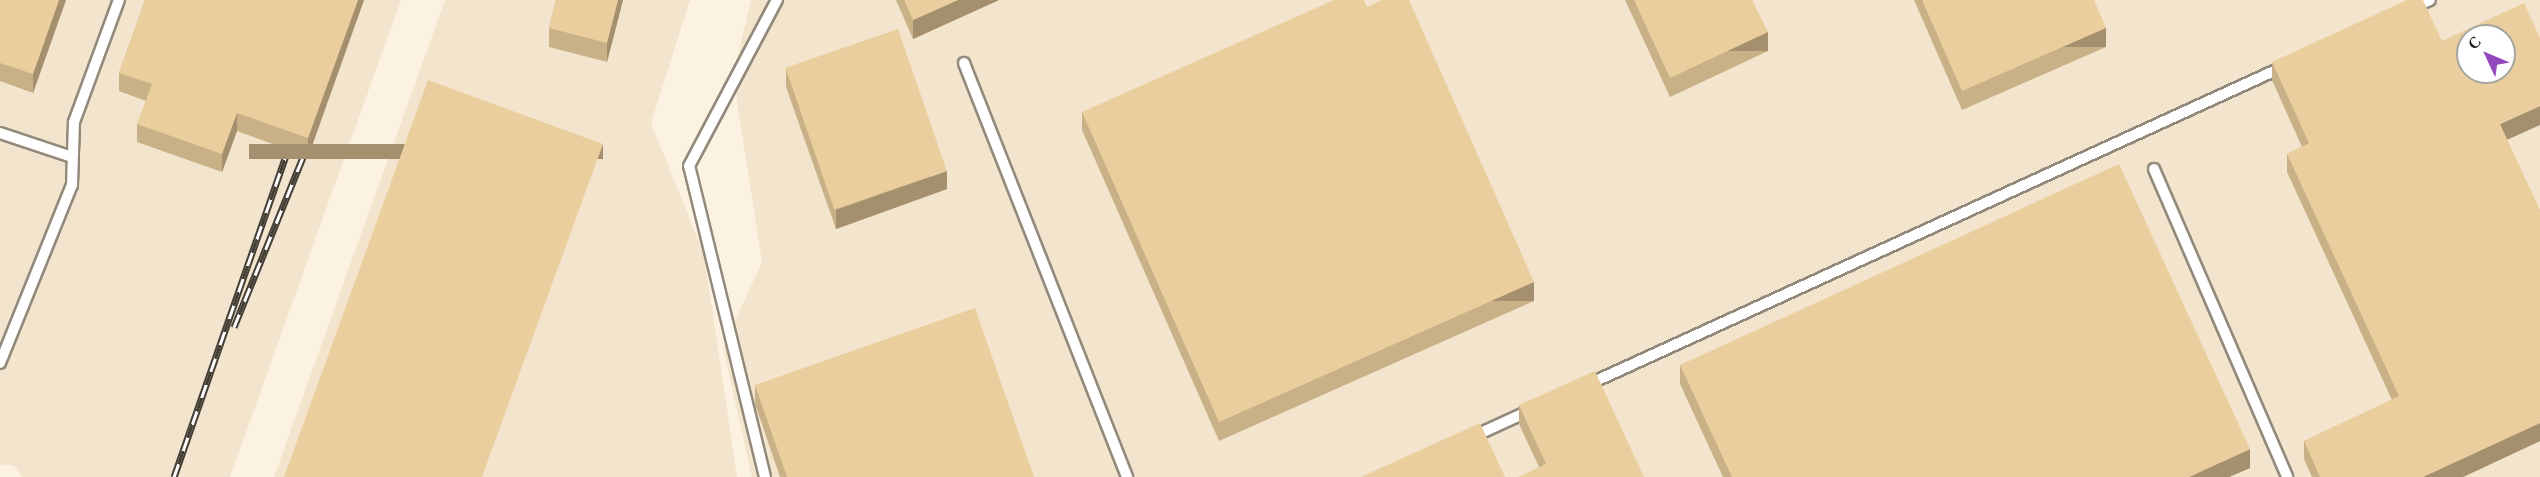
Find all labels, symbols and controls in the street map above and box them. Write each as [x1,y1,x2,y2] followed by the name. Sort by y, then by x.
[2456,24,2516,84] north arrow
[2462,30,2487,55] text: С

